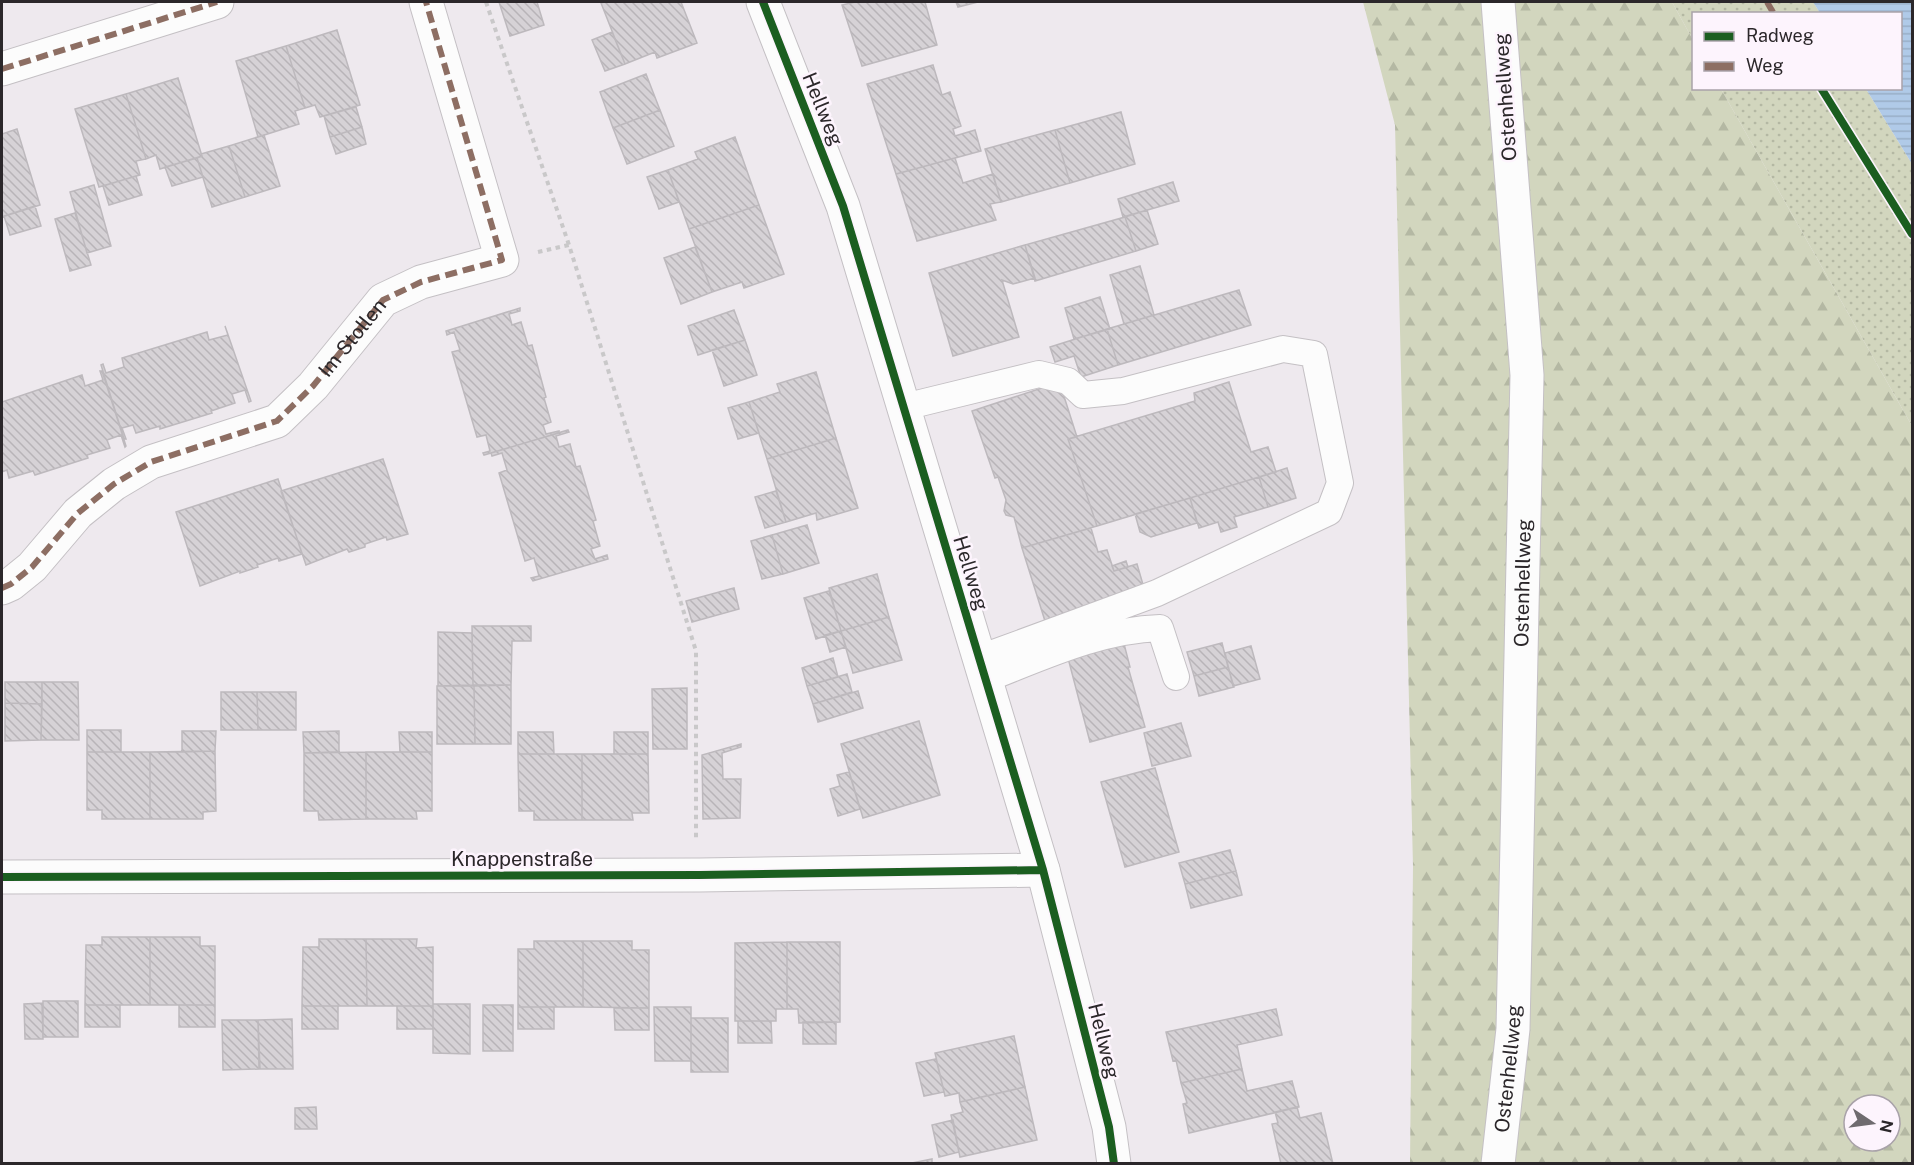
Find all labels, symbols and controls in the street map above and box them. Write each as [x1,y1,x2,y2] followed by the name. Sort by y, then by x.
[1692,12,1902,90] legend
[1746,25,1814,46] text: Radweg
[1489,32,1521,162] street label: Ostenhellweg
[1746,55,1784,76] text: Weg
[797,69,849,149] street label: Hellweg
[313,294,391,382] street label: Im Stollen
[1509,519,1536,647] street label: Ostenhellweg
[948,533,994,613] street label: Hellweg
[451,847,593,871] street label: Knappenstraße
[1083,1001,1125,1081] street label: Hellweg
[1490,1004,1526,1134] street label: Ostenhellweg
[1842,1093,1902,1153] north arrow
[1875,1118,1897,1134] text: N

